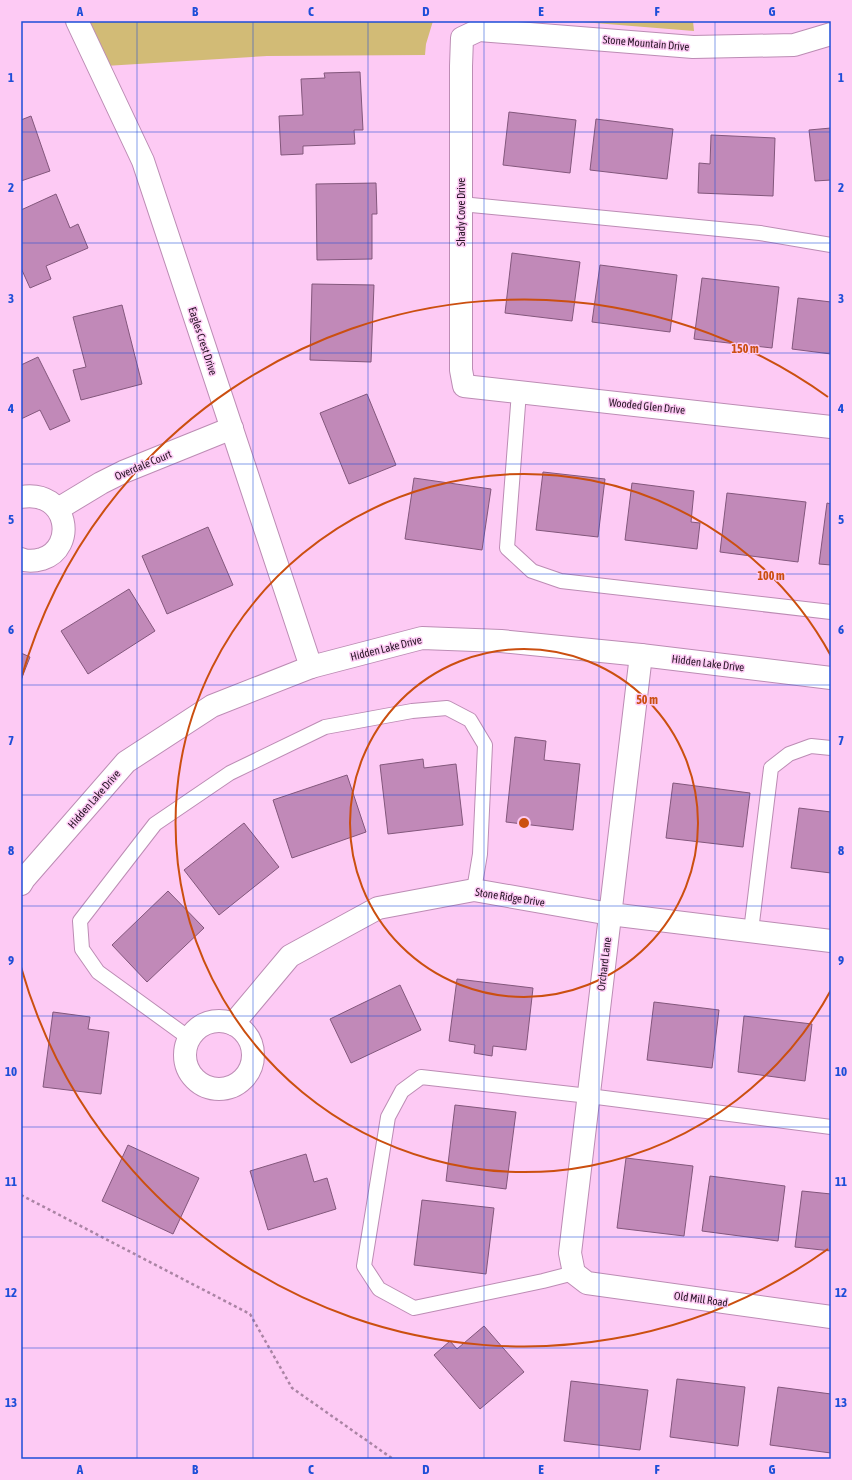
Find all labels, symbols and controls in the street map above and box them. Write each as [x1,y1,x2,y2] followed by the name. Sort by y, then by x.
[76,4,84,19] text: A
[192,4,199,19] text: B
[308,4,314,19] text: C
[422,4,430,19] text: D
[538,4,544,19] text: E
[654,4,660,19] text: F
[769,4,776,19] text: G
[602,33,690,53] street label: Stone Mountain Drive
[8,70,14,85] text: 1
[838,70,844,85] text: 1
[455,178,467,246] street label: Shady Cove Drive
[8,180,14,195] text: 2
[838,180,844,195] text: 2
[8,291,14,306] text: 3
[838,291,844,306] text: 3
[186,305,220,377] street label: Eagles Crest Drive
[731,342,759,356] text: 150 m
[608,396,686,416] street label: Wooded Glen Drive
[7,401,14,416] text: 4
[837,401,844,416] text: 4
[113,448,173,482] street label: Overdale Court
[8,512,14,527] text: 5
[838,512,844,527] text: 5
[757,569,785,583] text: 100 m
[8,622,14,637] text: 6
[838,622,844,637] text: 6
[349,633,423,663] street label: Hidden Lake Drive
[671,653,745,673] street label: Hidden Lake Drive
[636,693,658,707] text: 50 m
[8,733,14,748] text: 7
[838,733,844,748] text: 7
[66,768,122,830] street label: Hidden Lake Drive
[517,816,531,830] centre of rings
[8,843,14,858] text: 8
[838,843,844,858] text: 8
[474,886,546,908] street label: Stone Ridge Drive
[595,937,613,991] street label: Orchard Lane
[8,953,14,968] text: 9
[838,953,844,968] text: 9
[5,1064,17,1079] text: 10
[835,1064,847,1079] text: 10
[5,1174,17,1189] text: 11
[835,1174,847,1189] text: 11
[5,1285,17,1300] text: 12
[835,1285,847,1300] text: 12
[673,1289,729,1309] street label: Old Mill Road
[5,1395,17,1410] text: 13
[835,1395,847,1410] text: 13
[76,1462,84,1477] text: A
[192,1462,199,1477] text: B
[308,1462,314,1477] text: C
[422,1462,430,1477] text: D
[538,1462,544,1477] text: E
[654,1462,660,1477] text: F
[769,1462,776,1477] text: G

